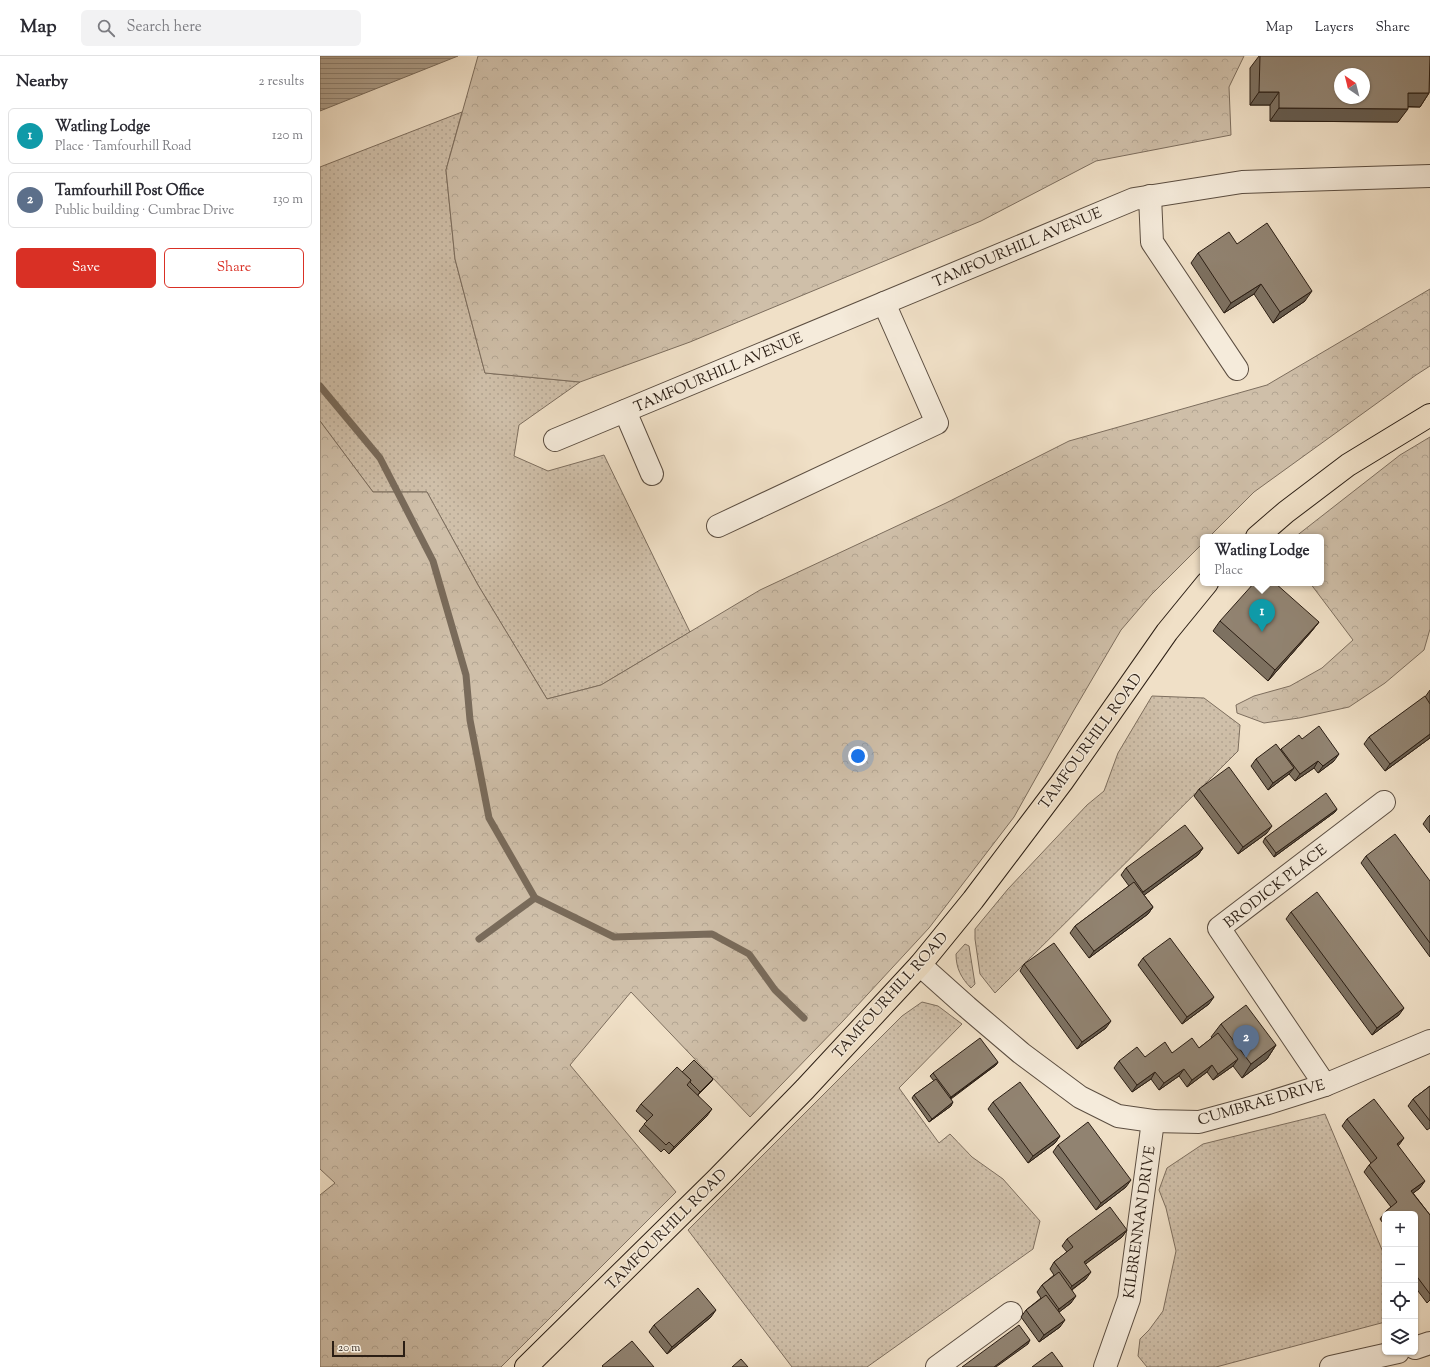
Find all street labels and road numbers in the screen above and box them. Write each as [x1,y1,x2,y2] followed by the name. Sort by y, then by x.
[930,203,1105,294] street label: TAMFOURHILL AVENUE
[631,328,806,419] street label: TAMFOURHILL AVENUE
[1035,669,1148,814] street label: TAMFOURHILL ROAD
[1220,840,1332,934] street label: BRODICK PLACE
[829,928,954,1064] street label: TAMFOURHILL ROAD
[1195,1075,1328,1132] street label: CUMBRAE DRIVE
[1119,1145,1162,1300] street label: KILBRENNAN DRIVE
[602,1165,732,1295] street label: TAMFOURHILL ROAD

